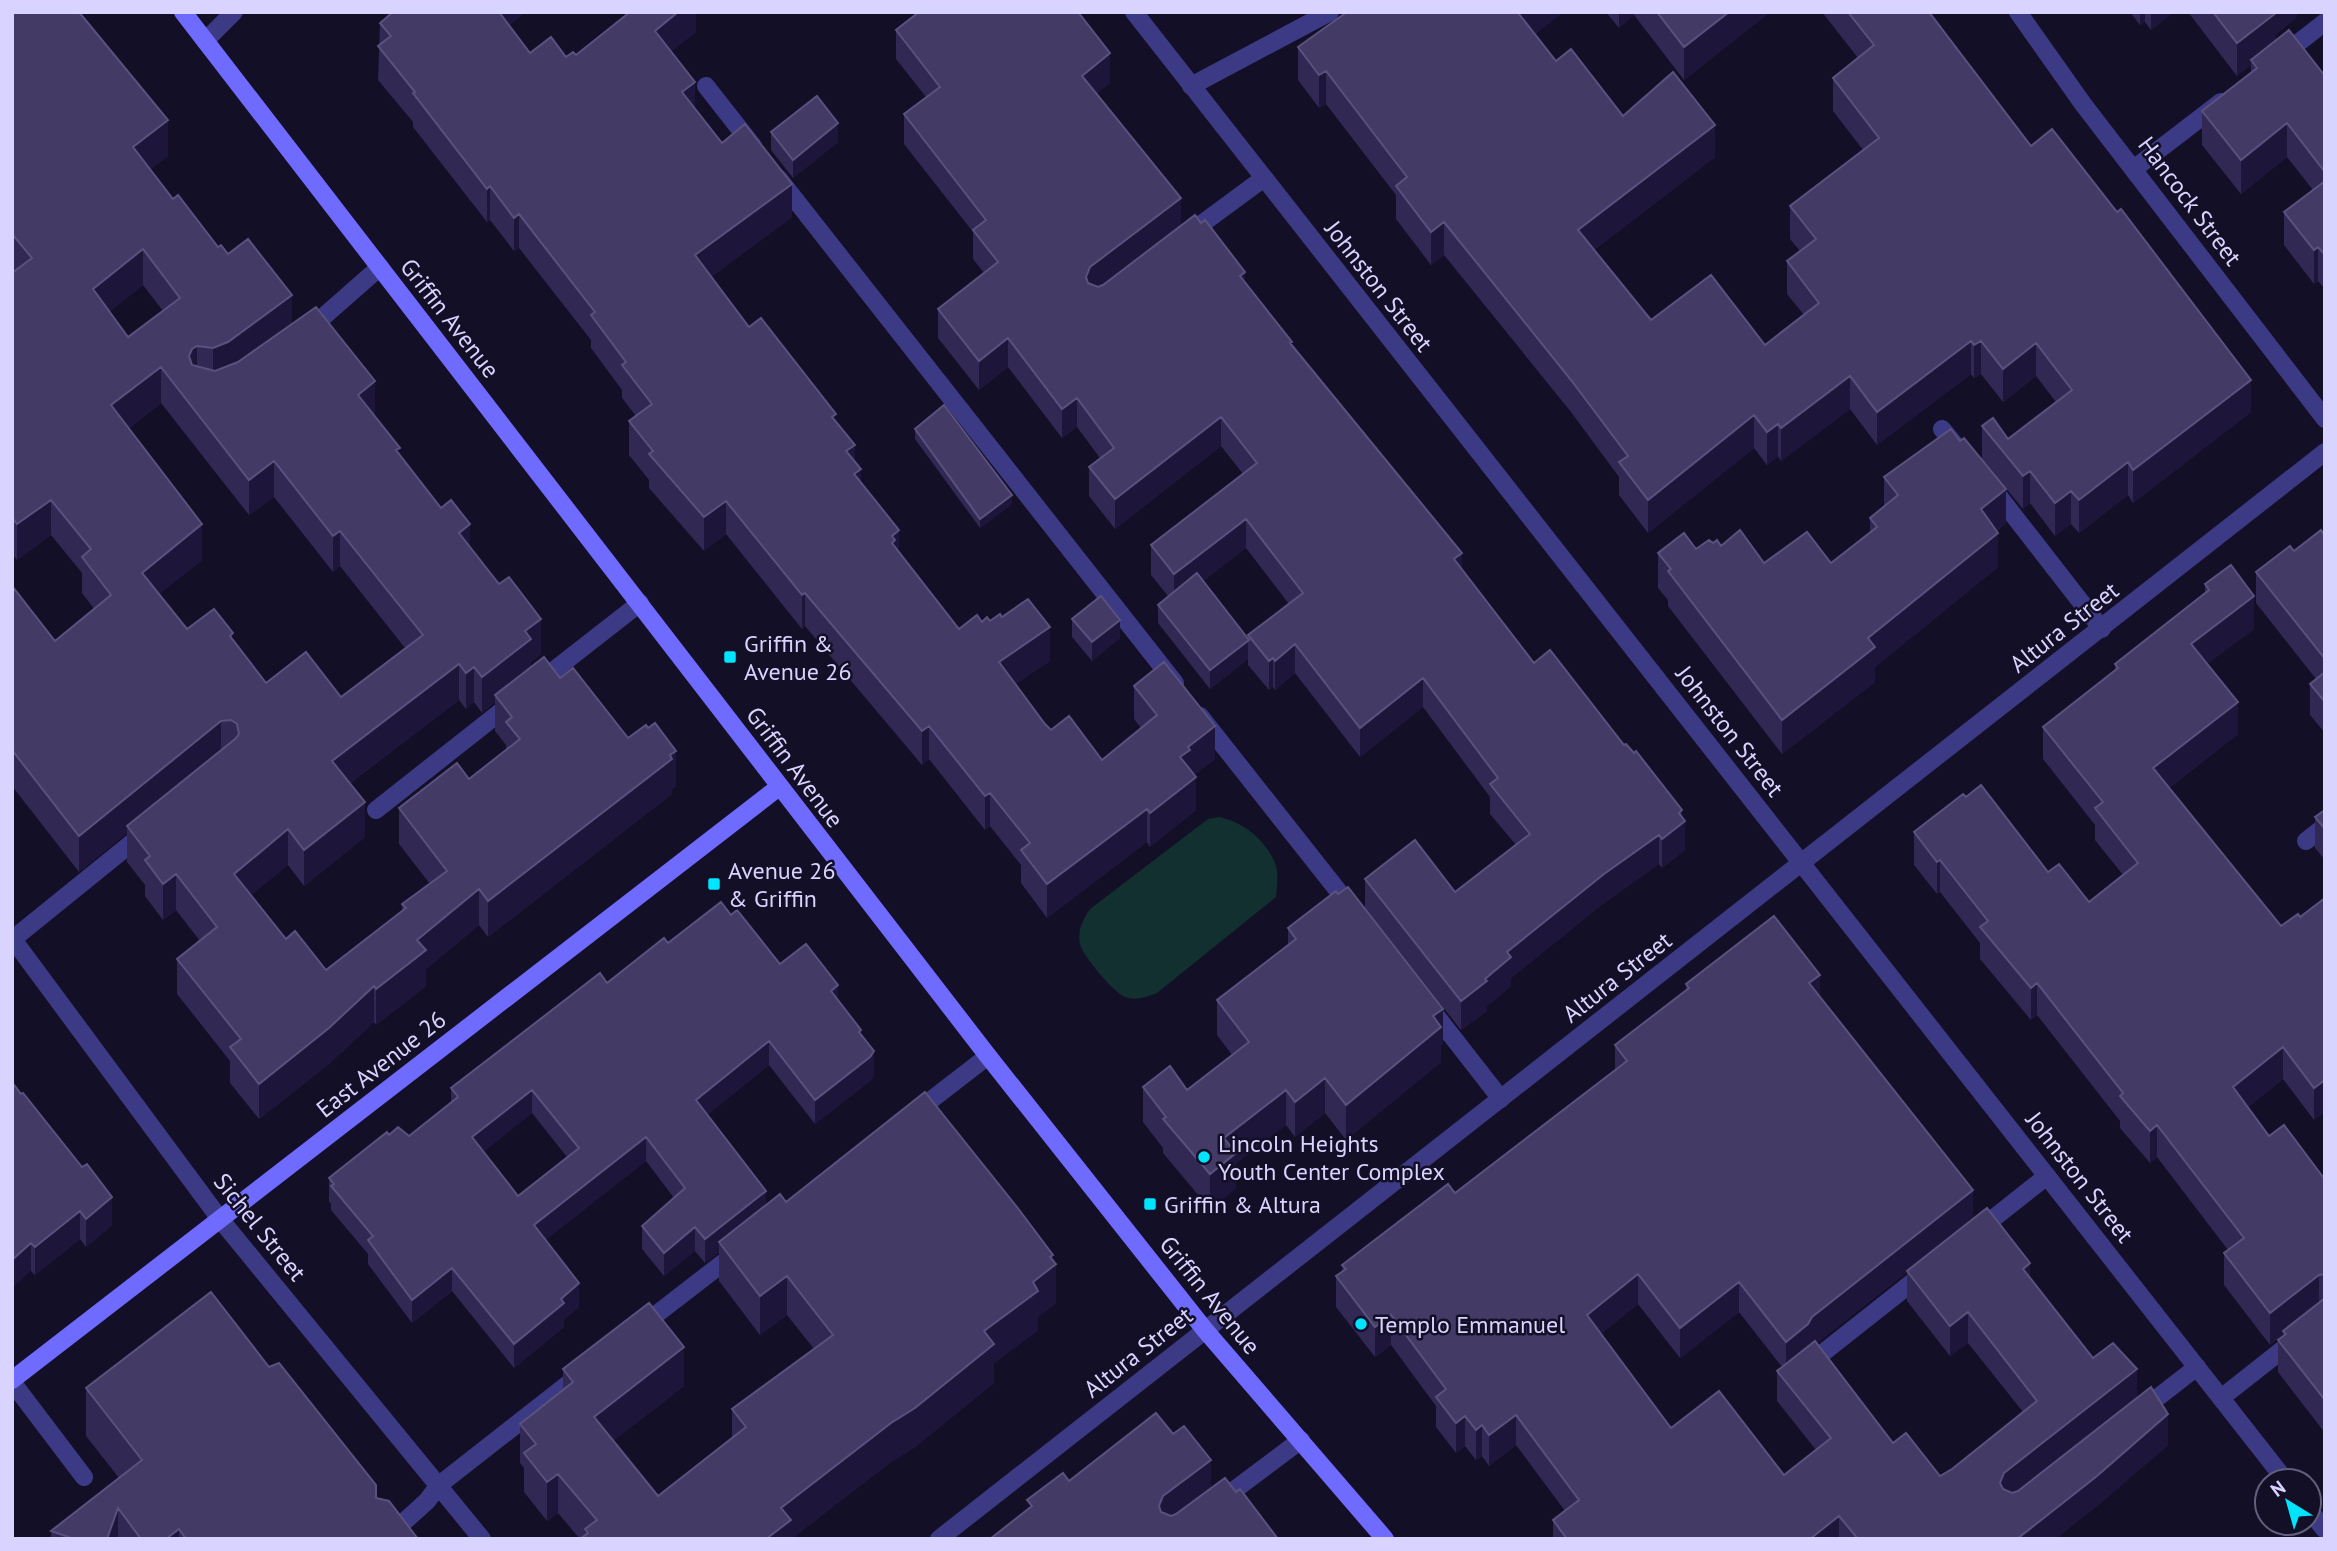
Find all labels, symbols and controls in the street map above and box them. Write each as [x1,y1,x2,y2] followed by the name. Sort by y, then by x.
[2131,130,2249,272] street label: Hancock Street
[1318,214,1440,358] street label: Johnston Street
[394,252,506,384] street label: Griffin Avenue
[2003,575,2125,679] street label: Altura Street
[744,628,852,687] place label: Griffin & Avenue 26
[722,649,738,665] marker: Griffin & Avenue 26
[1669,659,1791,803] street label: Johnston Street
[739,700,851,834] street label: Griffin Avenue
[728,855,836,914] place label: Avenue 26 & Griffin
[706,876,722,892] marker: Avenue 26 & Griffin
[1556,925,1678,1029] street label: Altura Street
[310,1004,452,1124] street label: East Avenue 26
[2019,1105,2141,1249] street label: Johnston Street
[1218,1128,1445,1187] place label: Lincoln Heights Youth Center Complex
[1196,1149,1212,1165] marker: Lincoln Heights Youth Center Complex
[207,1167,313,1287] street label: Sichel Street
[1164,1189,1321,1220] place label: Griffin & Altura
[1142,1196,1158,1212] marker: Griffin & Altura
[1153,1229,1267,1361] street label: Griffin Avenue
[1077,1300,1199,1404] street label: Altura Street
[1375,1309,1565,1340] place label: Templo Emmanuel
[1353,1316,1369,1332] marker: Templo Emmanuel
[2253,1467,2323,1537] north arrow
[2266,1475,2290,1502] text: N

